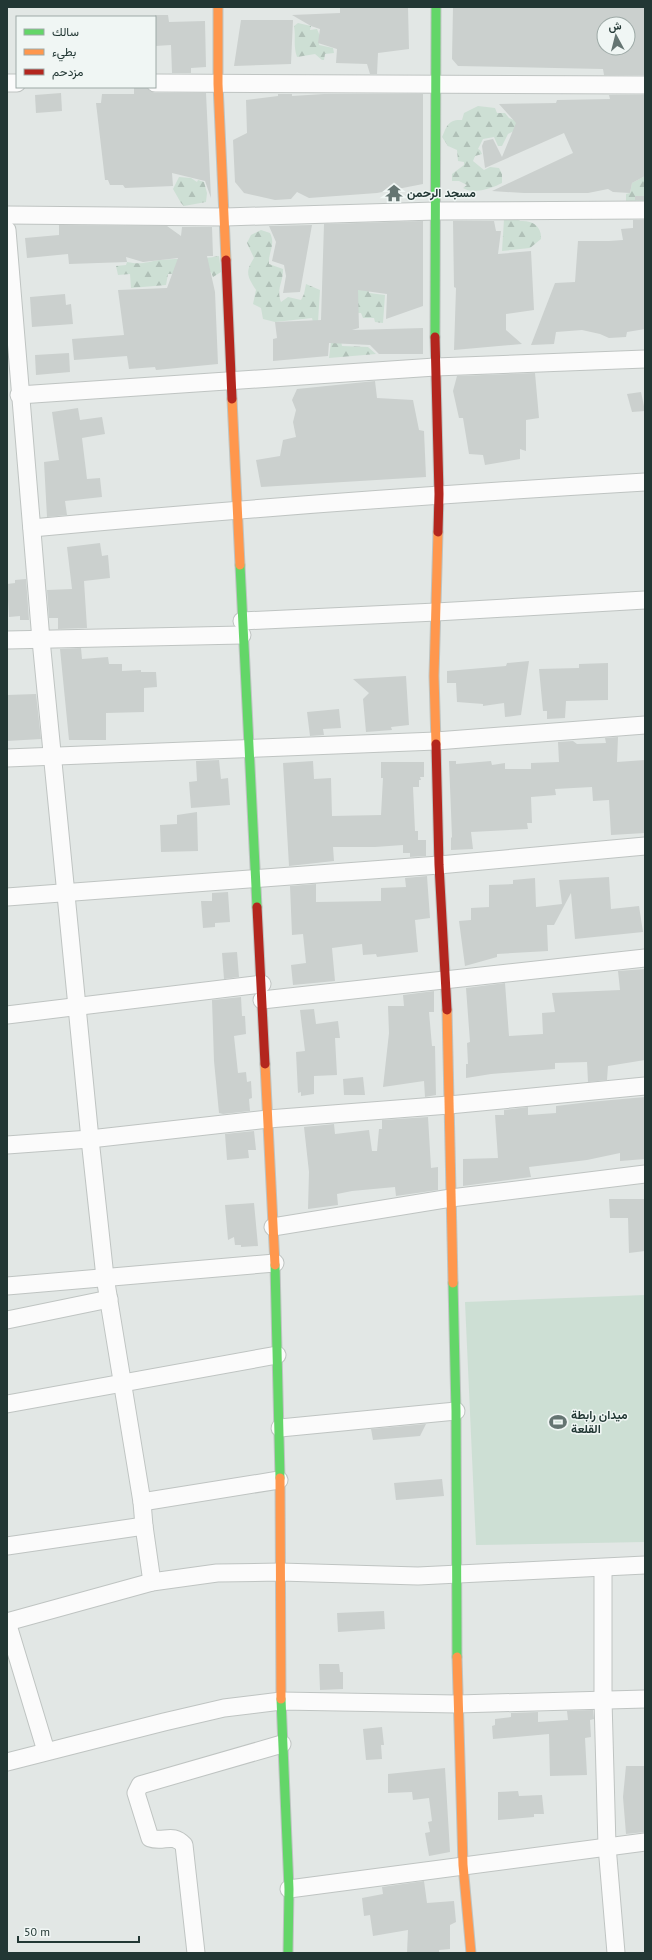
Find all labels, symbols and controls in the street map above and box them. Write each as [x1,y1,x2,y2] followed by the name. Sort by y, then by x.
[16,16,156,88] legend
[596,16,636,56] north arrow
[607,18,622,34] text: ش
[52,24,79,39] text: سالك
[52,44,76,62] text: بطيء
[52,64,83,80] text: مزدحم
[384,183,404,203] temple icon: مسجد الرحمن
[407,185,476,201] place label: مسجد الرحمن
[571,1407,628,1436] place label: ميدان رابطة القلعة
[548,1412,568,1432] sports icon: ميدان رابطة القلعة
[18,1918,139,1944] scale bar
[24,1924,50,1939] text: 50 m

